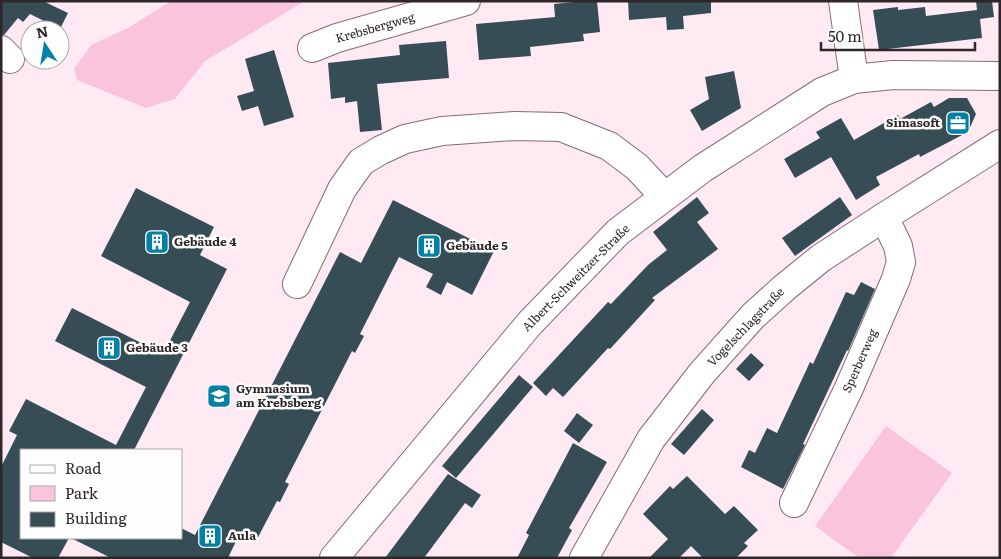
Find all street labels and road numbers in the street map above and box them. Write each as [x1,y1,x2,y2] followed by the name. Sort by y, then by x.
[333,7,417,47] street label: Krebsbergweg
[517,219,633,335] street label: Albert-Schweitzer-Straße
[703,283,788,370] street label: Vogelschlagstraße
[837,325,881,395] street label: Sperberweg

